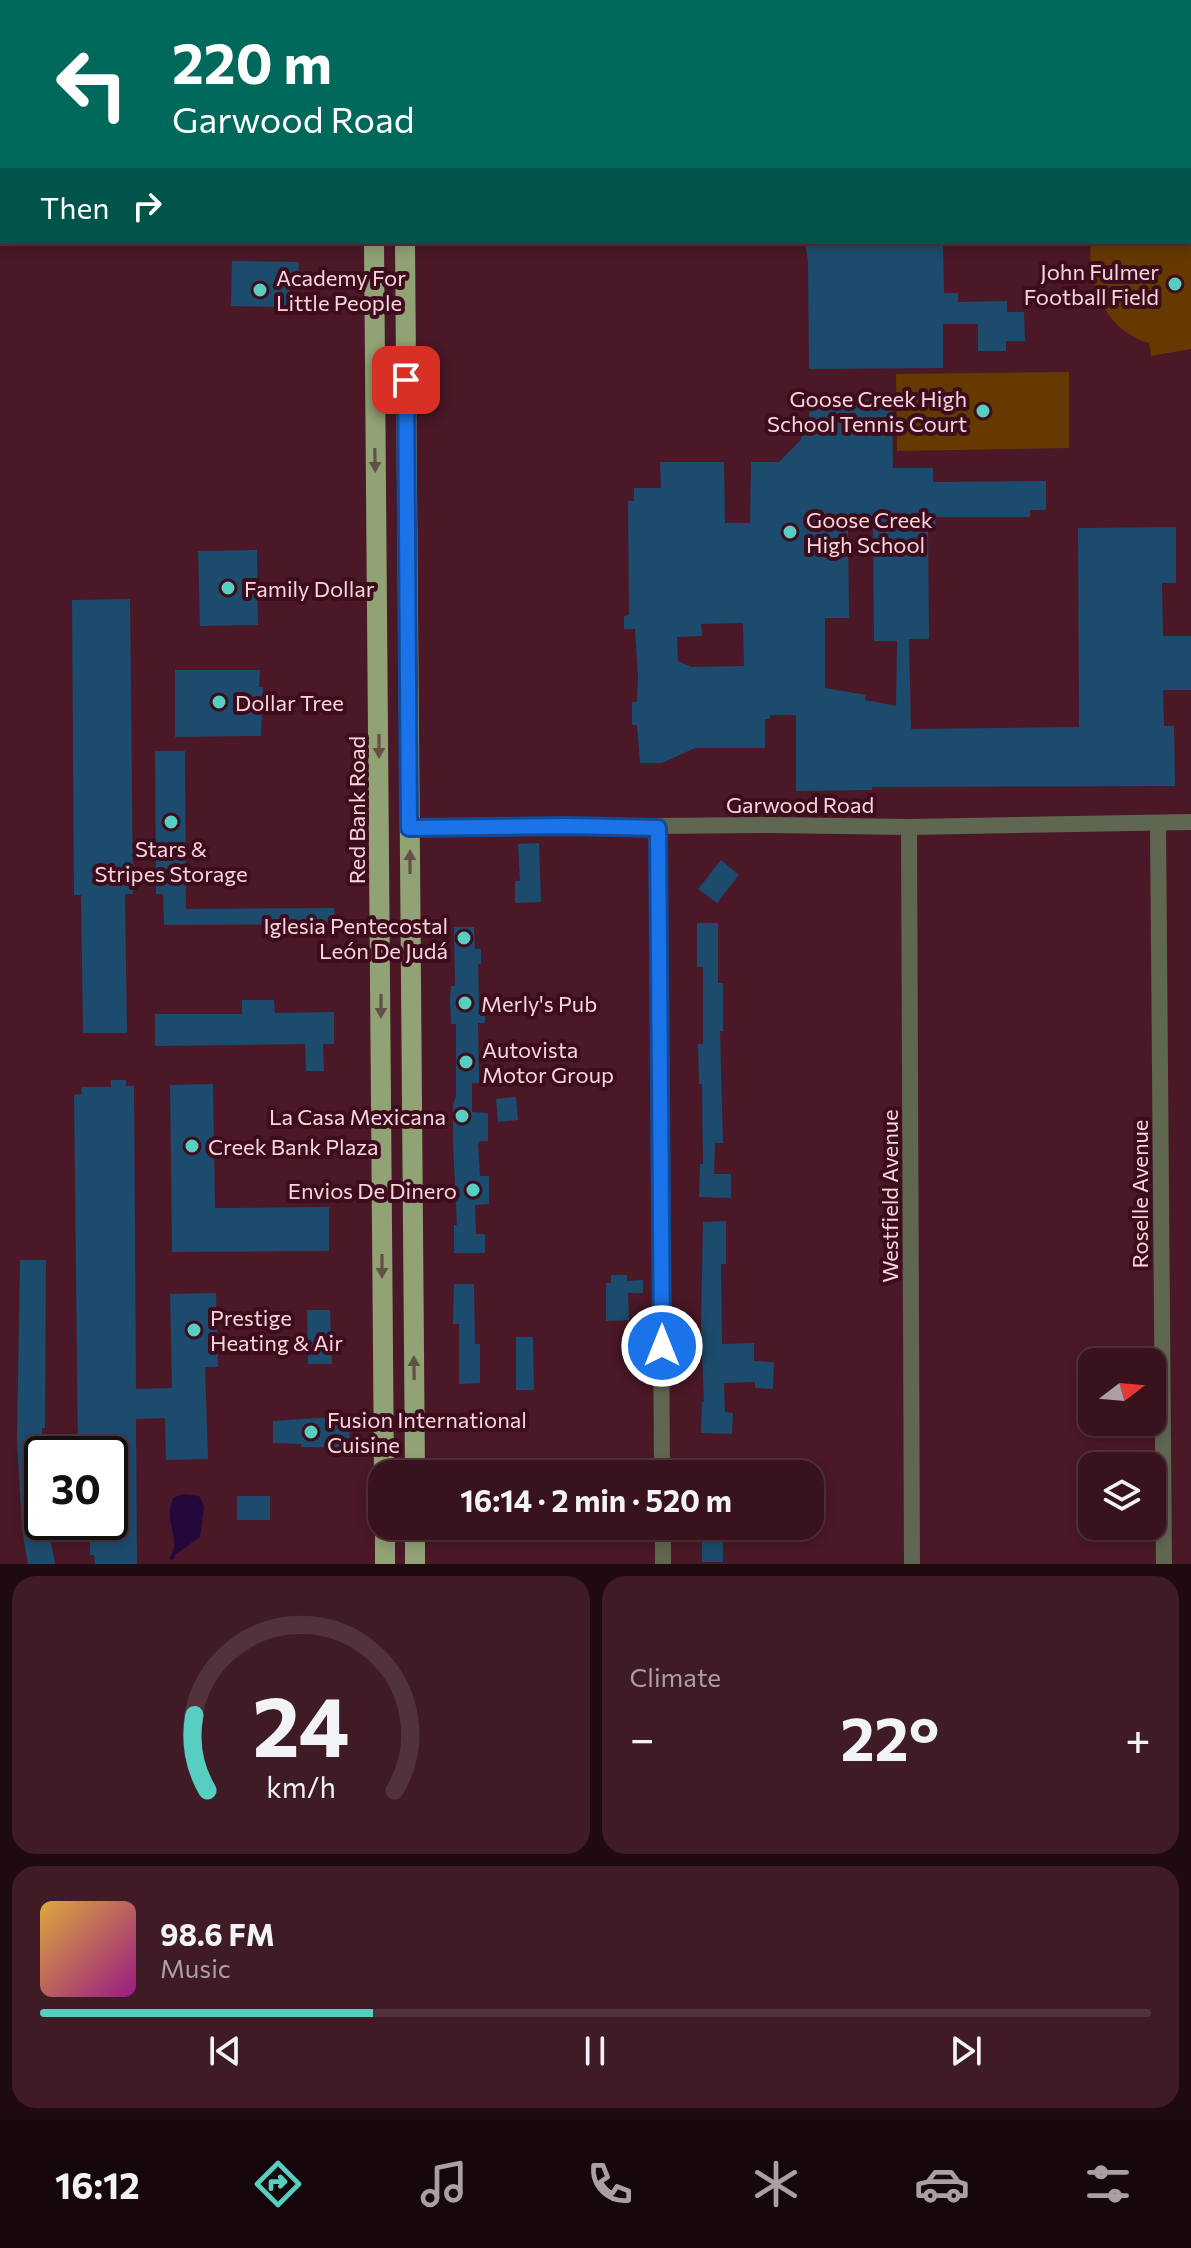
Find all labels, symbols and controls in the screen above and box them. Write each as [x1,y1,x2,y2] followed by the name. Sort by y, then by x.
[172,27,332,96] text: 220 m
[40,32,144,136] icon: left
[172,96,415,140] text: Garwood Road
[125,184,169,228] icon: right
[40,188,109,225] text: Then
[1024,258,1159,310] place label: John Fulmer Football Field
[276,264,406,316] place label: Academy For Little People
[1166,275,1184,293] marker: John Fulmer Football Field
[251,281,269,299] marker: Academy For Little People
[372,346,440,414] pin
[384,358,428,402] icon: arrive
[767,385,967,437] place label: Goose Creek High School Tennis Court
[974,402,992,420] marker: Goose Creek High School Tennis Court
[369,448,382,473] one-way arrow
[806,506,933,558] place label: Goose Creek High School
[781,523,799,541] marker: Goose Creek High School
[244,575,375,602] place label: Family Dollar
[219,579,237,597] marker: Family Dollar
[235,689,344,716] place label: Dollar Tree
[210,693,228,711] marker: Dollar Tree
[373,734,385,759] one-way arrow
[343,736,370,884] street label: Red Bank Road
[726,791,874,818] street label: Garwood Road
[162,813,180,831] marker: Stars & Stripes Storage
[94,835,248,887] place label: Stars & Stripes Storage
[403,849,416,874] one-way arrow
[263,912,448,964] place label: Iglesia Pentecostal León De Judá
[455,929,473,947] marker: Iglesia Pentecostal León De Judá
[481,990,597,1017] place label: Merly's Pub
[375,994,387,1019] one-way arrow
[456,994,474,1012] marker: Merly's Pub
[482,1036,614,1088] place label: Autovista Motor Group
[457,1053,475,1071] marker: Autovista Motor Group
[269,1103,446,1130] place label: La Casa Mexicana
[453,1107,471,1125] marker: La Casa Mexicana
[876,1109,903,1283] street label: Westfield Avenue
[1126,1120,1153,1268] street label: Roselle Avenue
[208,1133,379,1160] place label: Creek Bank Plaza
[183,1137,201,1155] marker: Creek Bank Plaza
[288,1177,457,1204] place label: Envios De Dinero
[464,1181,482,1199] marker: Envios De Dinero
[376,1254,388,1279] one-way arrow
[210,1304,343,1356] place label: Prestige Heating & Air
[620,1304,704,1388] position arrow
[185,1321,203,1339] marker: Prestige Heating & Air
[1078,1348,1166,1436] north arrow
[1078,1348,1166,1540] map controls
[408,1355,420,1380] one-way arrow
[327,1406,527,1458] place label: Fusion International Cuisine
[302,1423,320,1441] marker: Fusion International Cuisine
[24,1436,128,1540] speed limit sign: 30
[1078,1452,1166,1540] button: layers
[460,1481,732,1518] text: 16:14 · 2 min · 520 m
[630,1661,721,1692] text: Climate
[252,1672,349,1774] text: 24
[840,1700,939,1773] text: 22°
[630,1710,655,1764] text: −
[1125,1710,1151,1764] text: +
[266,1769,336,1804] text: km/h
[160,1915,275,1952] text: 98.6 FM
[160,1952,231,1983] text: Music
[203,2029,247,2073] icon: previous
[573,2029,617,2073] icon: pause
[944,2029,988,2073] icon: next
[250,2156,306,2212] icon: directions
[416,2156,472,2212] icon: music
[582,2156,638,2212] icon: phone
[748,2156,804,2212] icon: climate
[914,2156,970,2212] icon: car
[1080,2156,1136,2212] icon: filters
[55,2162,140,2206] text: 16:12

